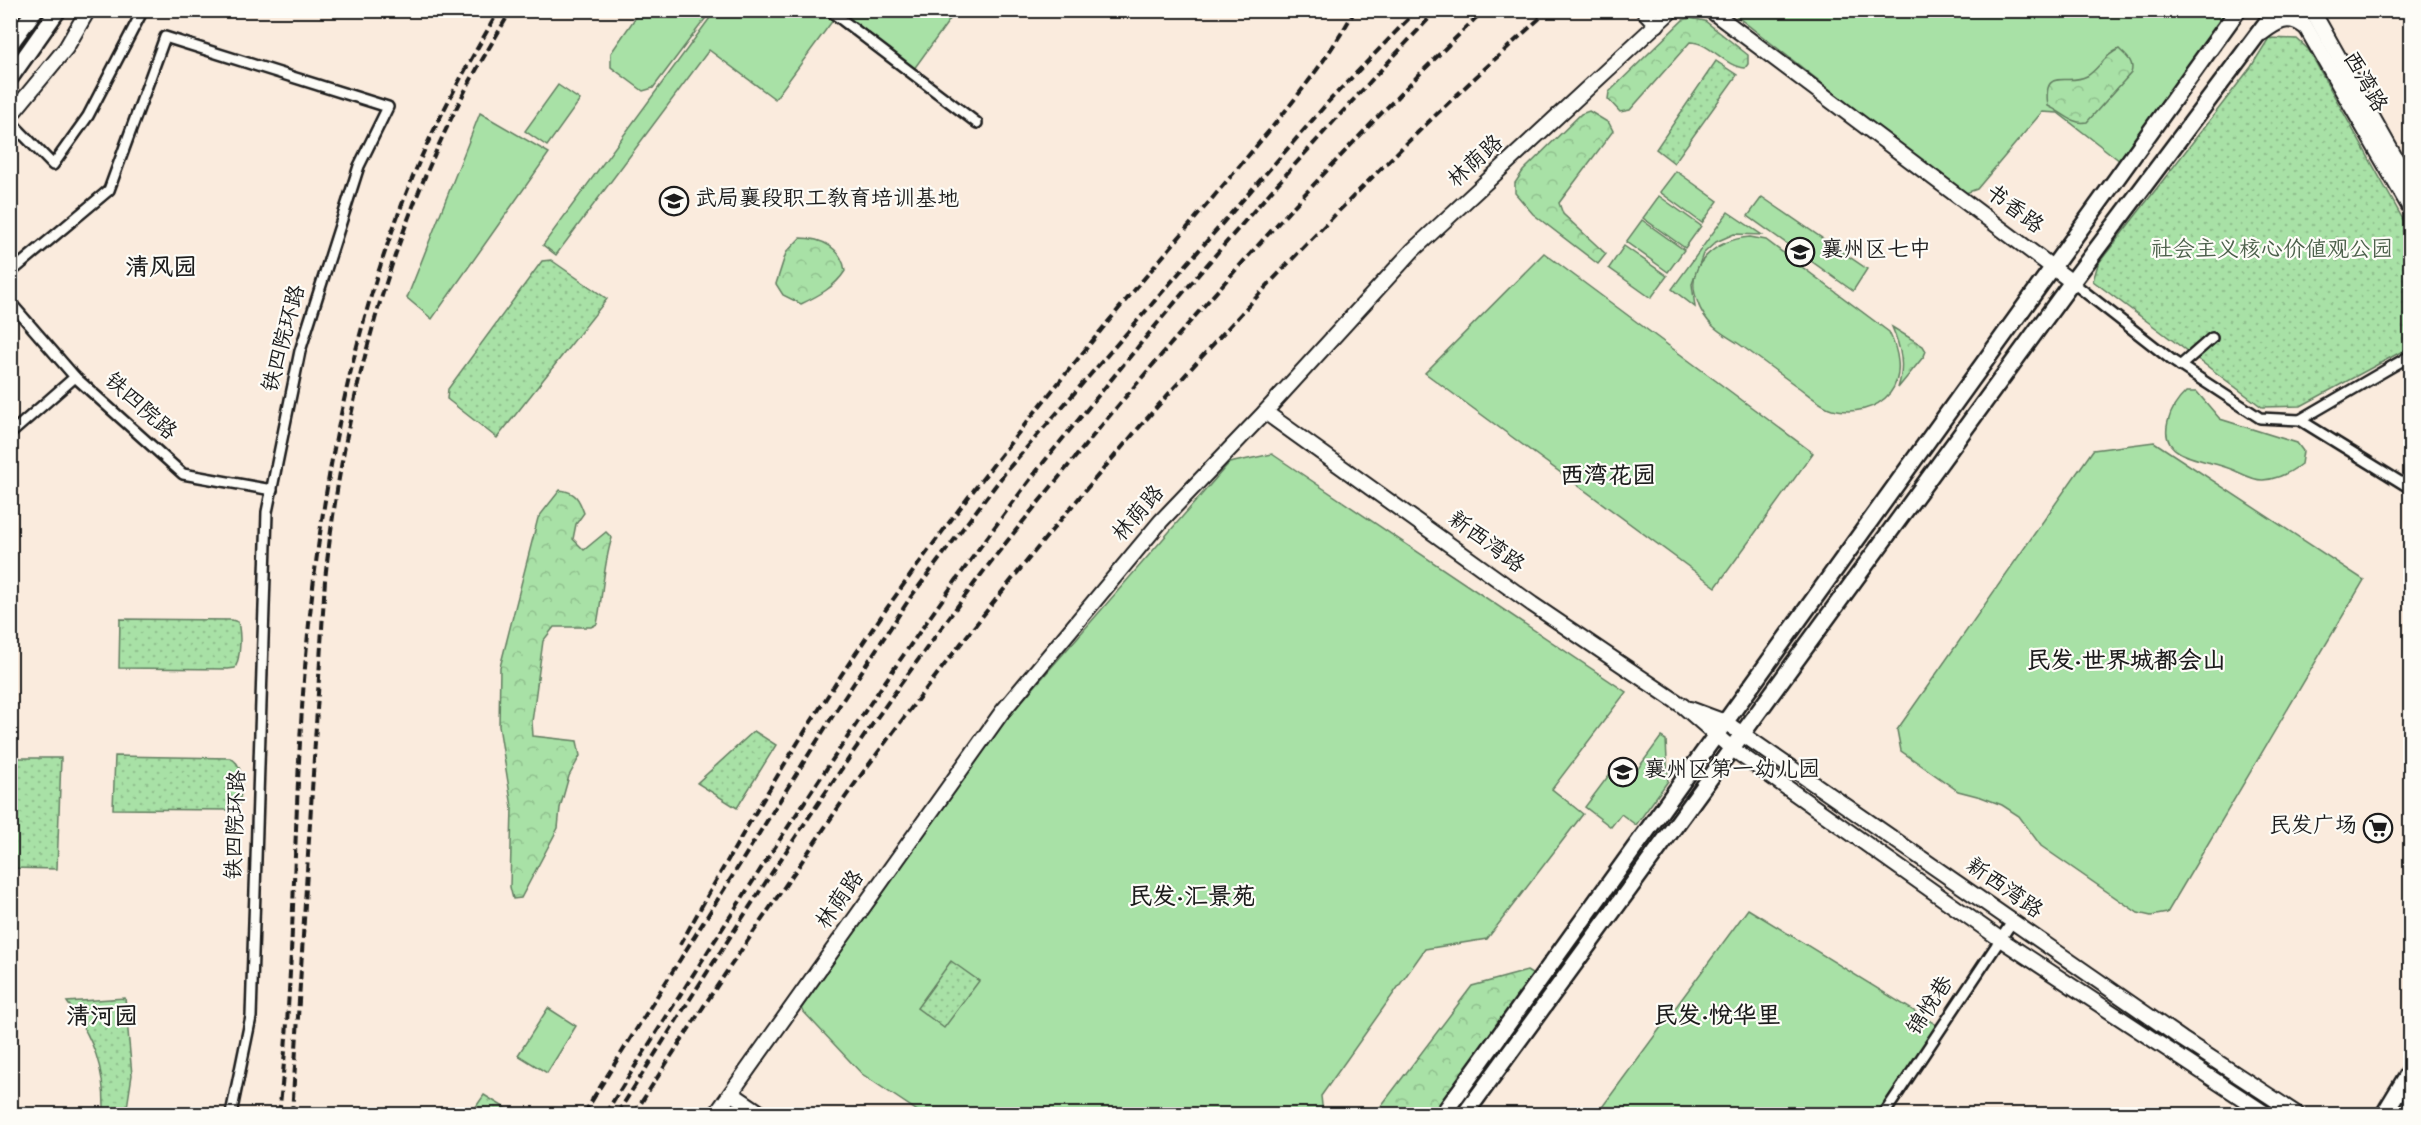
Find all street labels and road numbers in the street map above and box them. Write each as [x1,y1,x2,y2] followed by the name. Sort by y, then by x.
[2335,47,2392,118] street label: 西湾路
[1442,130,1510,195] street label: 林荫路
[1979,179,2048,241] street label: 书香路
[257,282,313,395] street label: 铁四院环路
[98,367,182,447] street label: 铁四院路
[1107,480,1171,548] street label: 林荫路
[1442,506,1529,580] street label: 新西湾路
[221,770,253,880] street label: 铁四院环路
[1959,852,2048,926] street label: 新西湾路
[811,865,872,935] street label: 林荫路
[1901,971,1961,1042] street label: 锦悦巷

